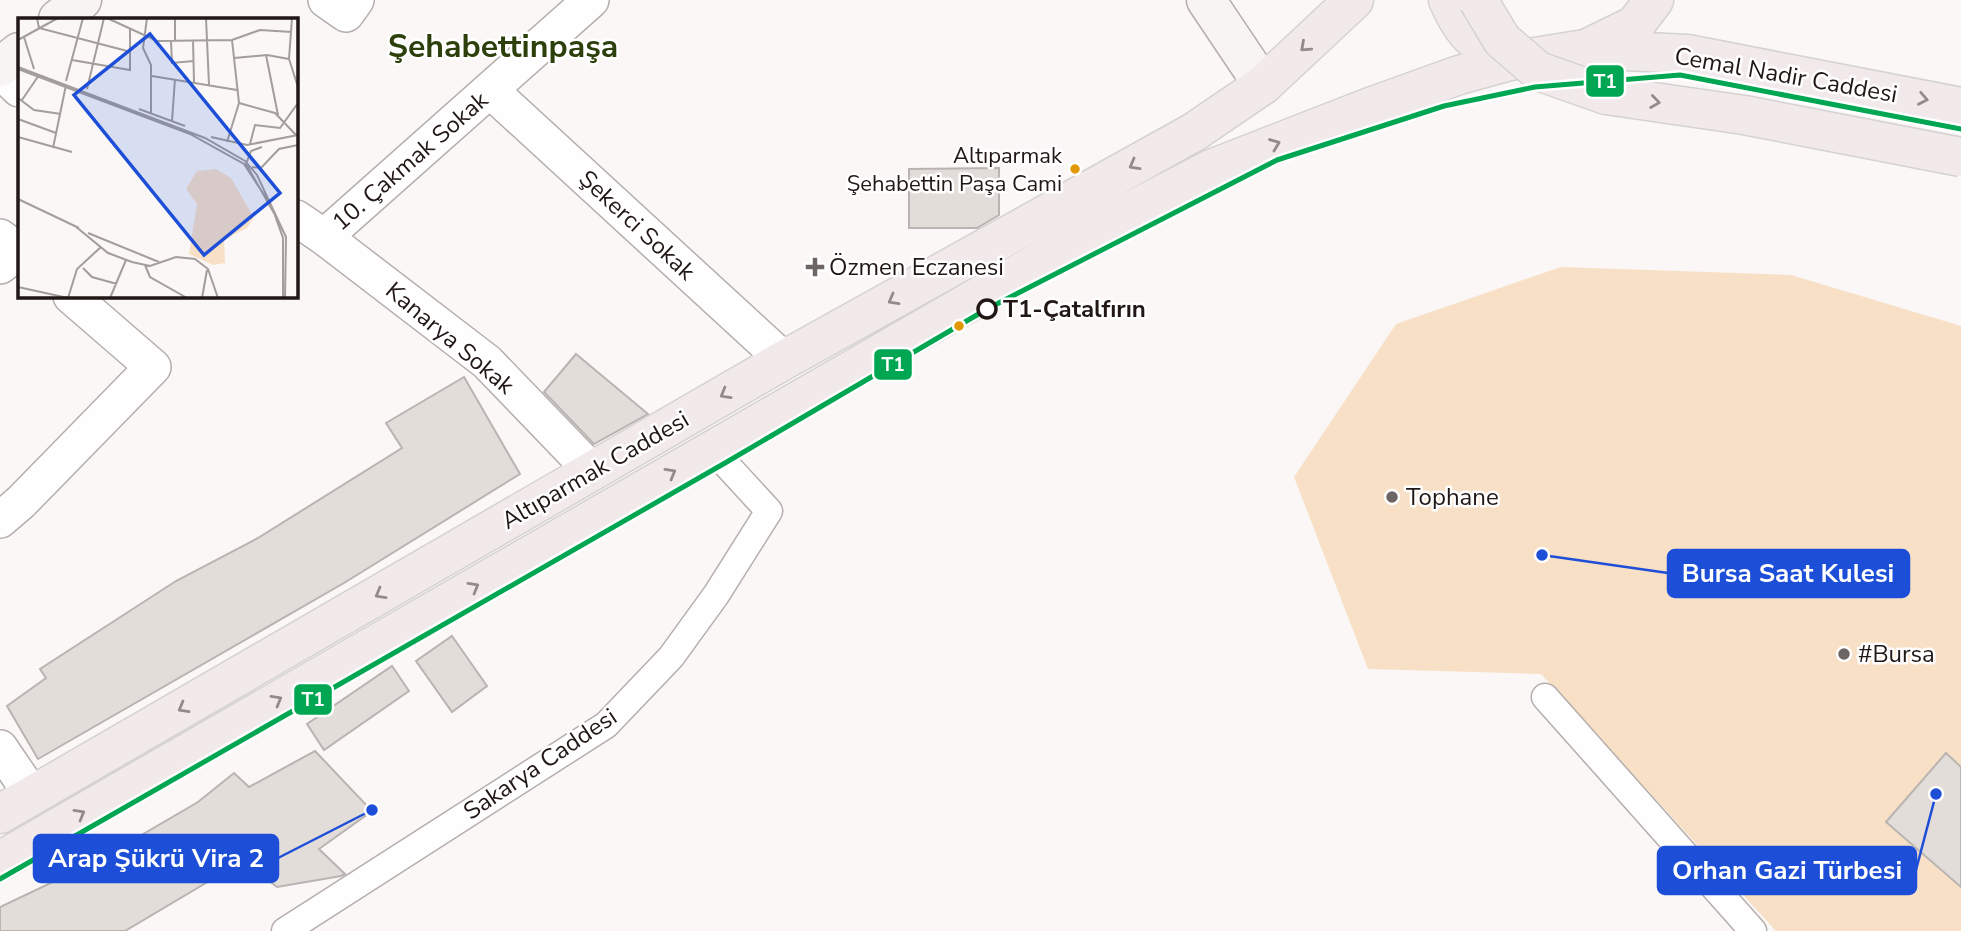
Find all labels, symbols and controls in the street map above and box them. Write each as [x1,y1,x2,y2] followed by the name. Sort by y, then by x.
[18,18,298,298] inset map
[388,25,618,68] district label: Şehabettinpaşa
[1300,39,1313,51] one-way arrow
[1672,40,1900,110] street label: Cemal Nadir Caddesi
[1585,64,1625,98] line badge: T1
[1593,69,1617,95] text: T1
[325,84,496,238] street label: 10. Çakmak Sokak
[1917,91,1929,106] one-way arrow
[1649,94,1660,109] one-way arrow
[1268,139,1280,153] one-way arrow
[847,141,1063,199] place label: Altıparmak Şehabettin Paşa Cami
[1129,157,1142,170] one-way arrow
[1068,162,1082,176] marker: Altıparmak Şehabettin Paşa Cami
[572,163,703,288] street label: Şekerci Sokak
[829,251,1004,283] place label: Özmen Eczanesi
[807,259,823,275] marker: Özmen Eczanesi
[379,275,522,402] street label: Kanarya Sokak
[887,292,900,305] one-way arrow
[1003,293,1146,325] place label: T1-Çatalfırın
[977,299,997,319] marker: T1-Çatalfırın
[952,319,966,333] unlabelled marker
[873,348,913,381] line badge: T1
[881,352,905,378] text: T1
[720,386,732,399] one-way arrow
[495,403,695,537] street label: Altıparmak Caddesi
[664,468,677,481] one-way arrow
[1406,481,1499,513] place label: Tophane
[1384,489,1400,505] marker: Tophane
[1668,550,1909,597] callout: Bursa Saat Kulesi
[1682,556,1894,591] text: Bursa Saat Kulesi
[466,582,479,595] one-way arrow
[374,586,387,599] one-way arrow
[1858,638,1935,670] place label: #Bursa
[1836,646,1852,662] marker: #Bursa
[293,683,333,716] line badge: T1
[301,687,325,713] text: T1
[269,695,282,708] one-way arrow
[177,700,190,713] one-way arrow
[457,701,623,827] street label: Sakarya Caddesi
[73,809,86,822] one-way arrow
[34,835,278,882] callout: Arap Şükrü Vira 2
[48,841,264,876] text: Arap Şükrü Vira 2
[1658,847,1916,894] callout: Orhan Gazi Türbesi
[1672,853,1902,888] text: Orhan Gazi Türbesi

